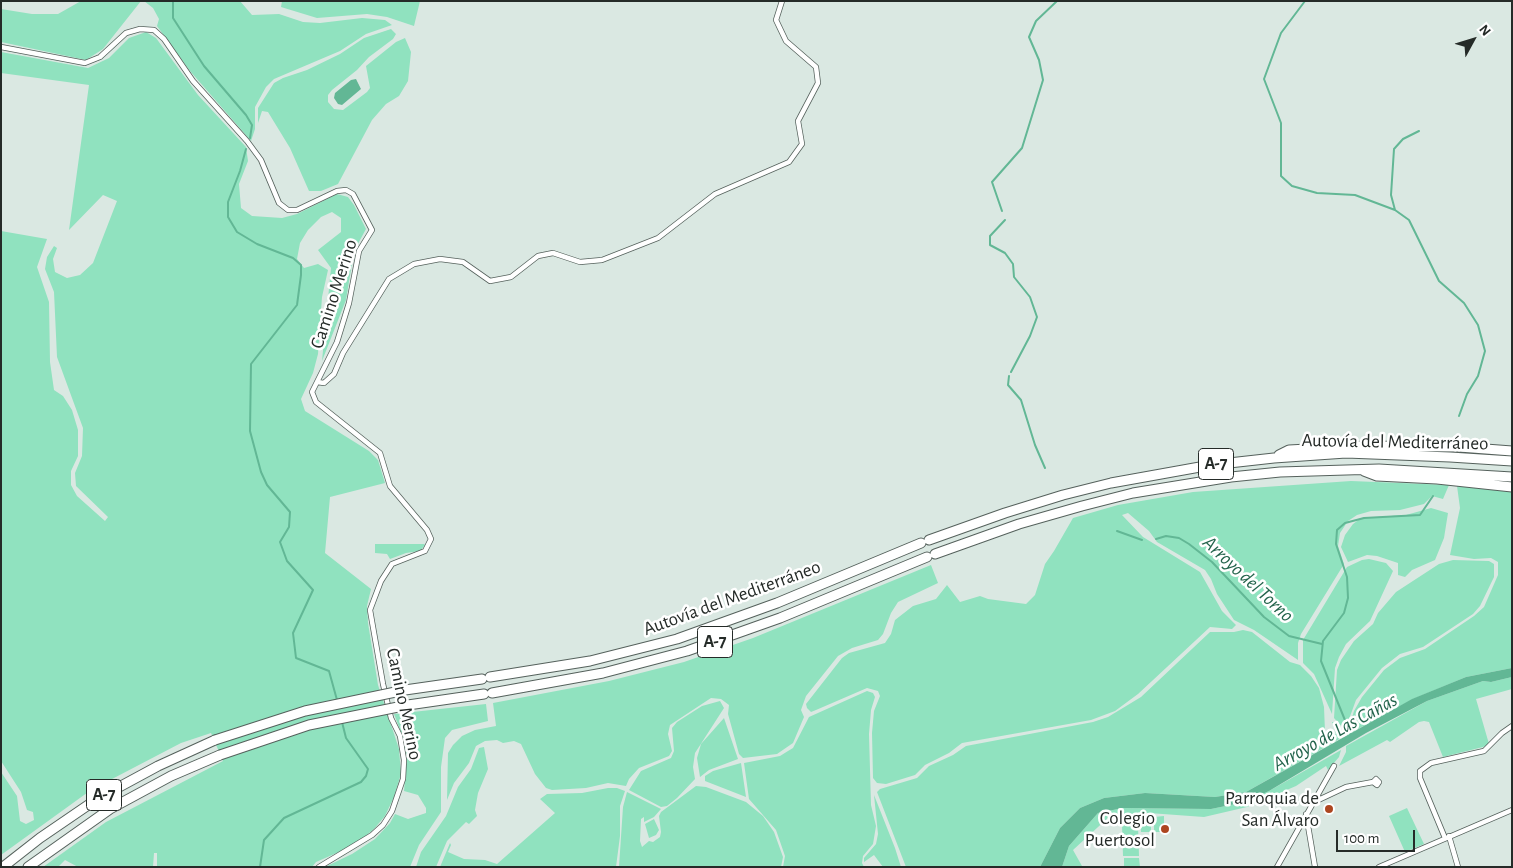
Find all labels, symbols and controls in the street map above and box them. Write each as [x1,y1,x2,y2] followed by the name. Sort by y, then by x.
[1448,15,1498,65] north arrow
[1476,22,1493,39] text: N
[306,236,362,352] street label: Camino Merino
[1301,429,1489,455] street label: Autovía del Mediterráneo
[1198,448,1234,479] road number: A-7
[1198,531,1298,627] water label: Arroyo del Torno
[640,555,824,641] street label: Autovía del Mediterráneo
[698,626,732,658] road number: A-7
[381,646,427,762] street label: Camino Merino
[1268,688,1402,776] water label: Arroyo de Las Cañas
[86,780,122,810] road number: A-7
[1225,787,1319,831] place label: Parroquia de San Álvaro
[1323,803,1335,815] marker: Parroquia de San Álvaro
[1085,807,1155,851] place label: Colegio Puertosol
[1338,820,1417,852] scale bar
[1159,823,1171,835] marker: Colegio Puertosol
[1344,831,1379,846] text: 100 m

